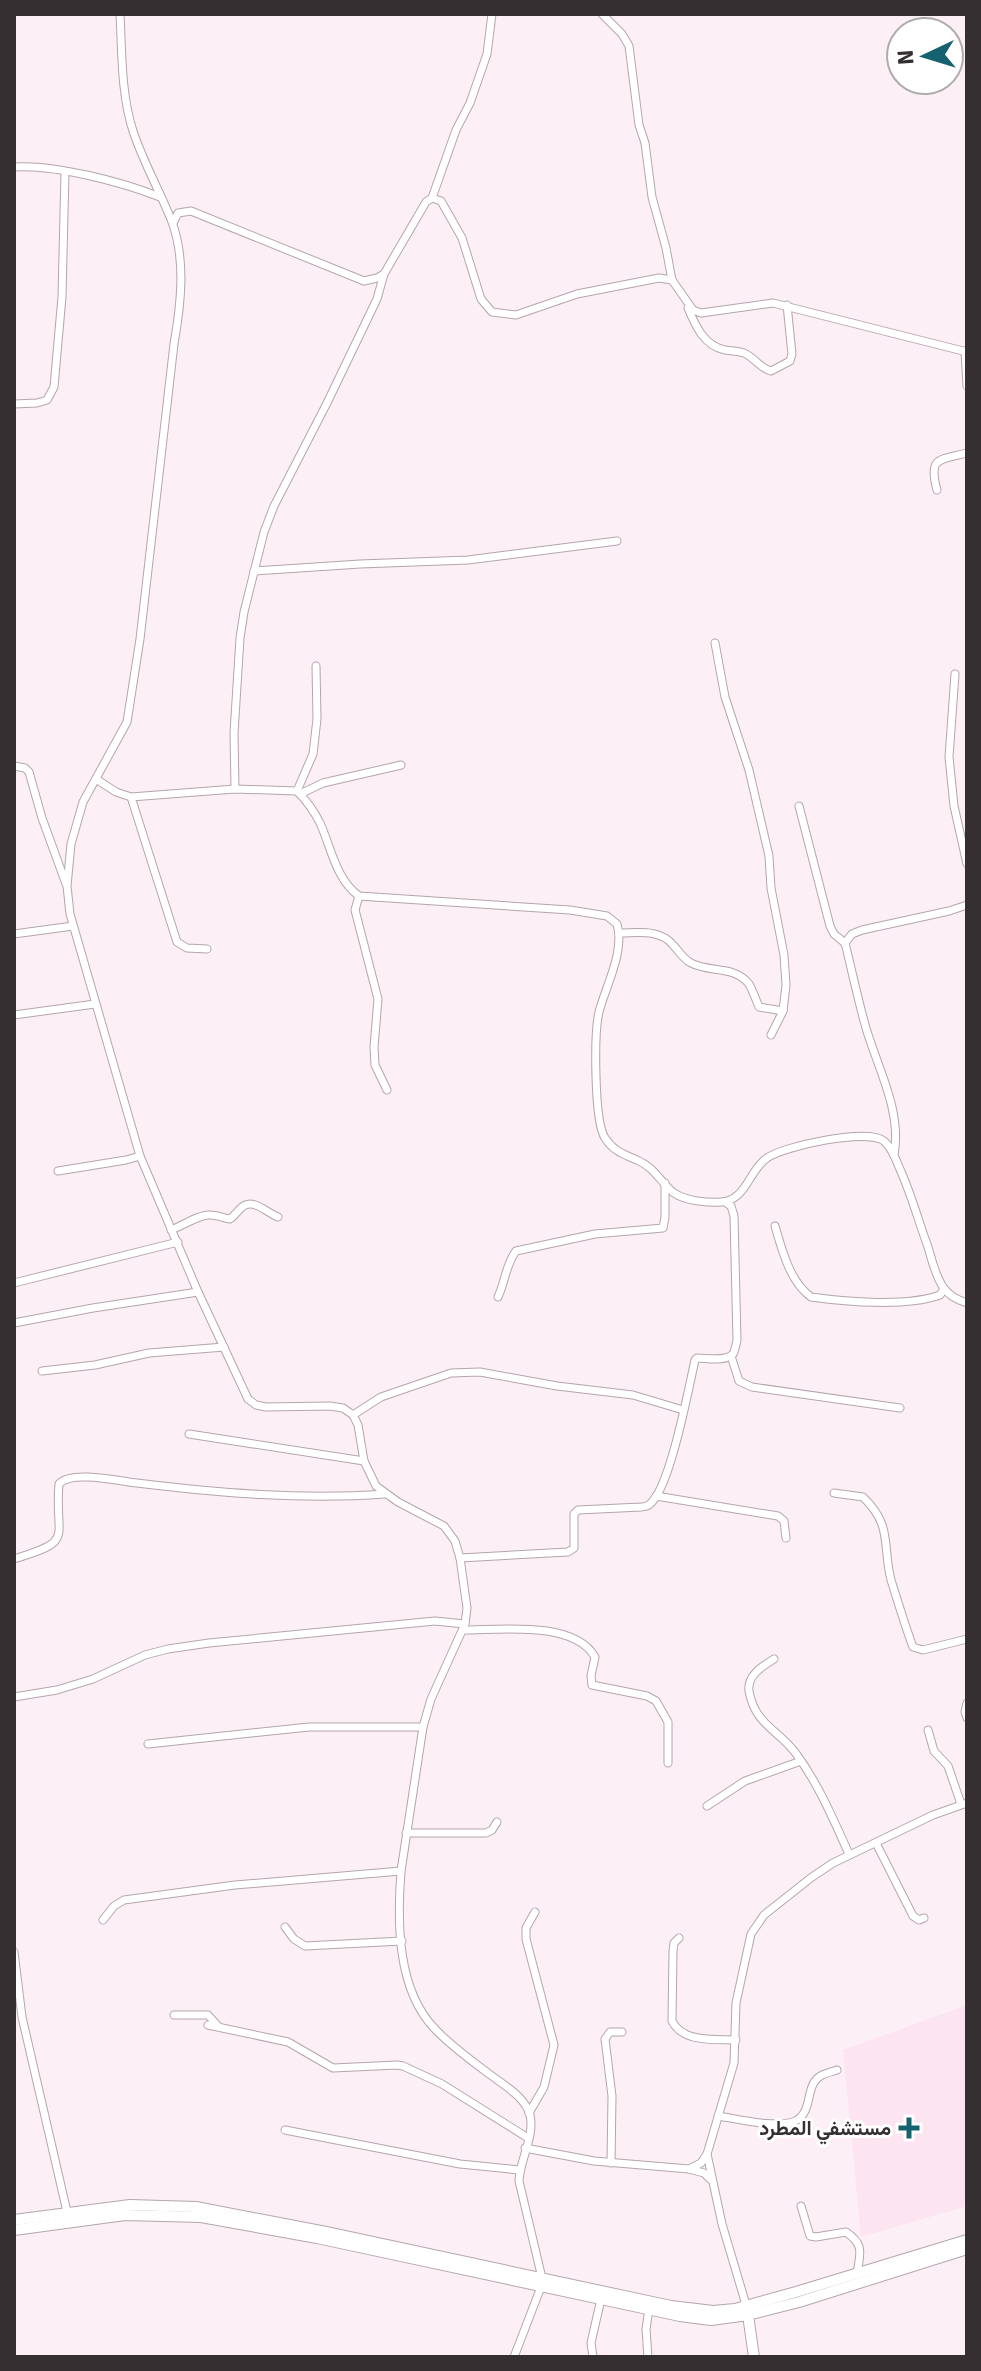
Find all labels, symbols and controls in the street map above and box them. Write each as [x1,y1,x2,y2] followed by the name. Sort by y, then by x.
[885,16,965,96] north arrow
[892,49,920,66] text: N
[759,2116,891,2145] place label: مستشفي المطرد
[898,2117,920,2139] marker: مستشفي المطرد

